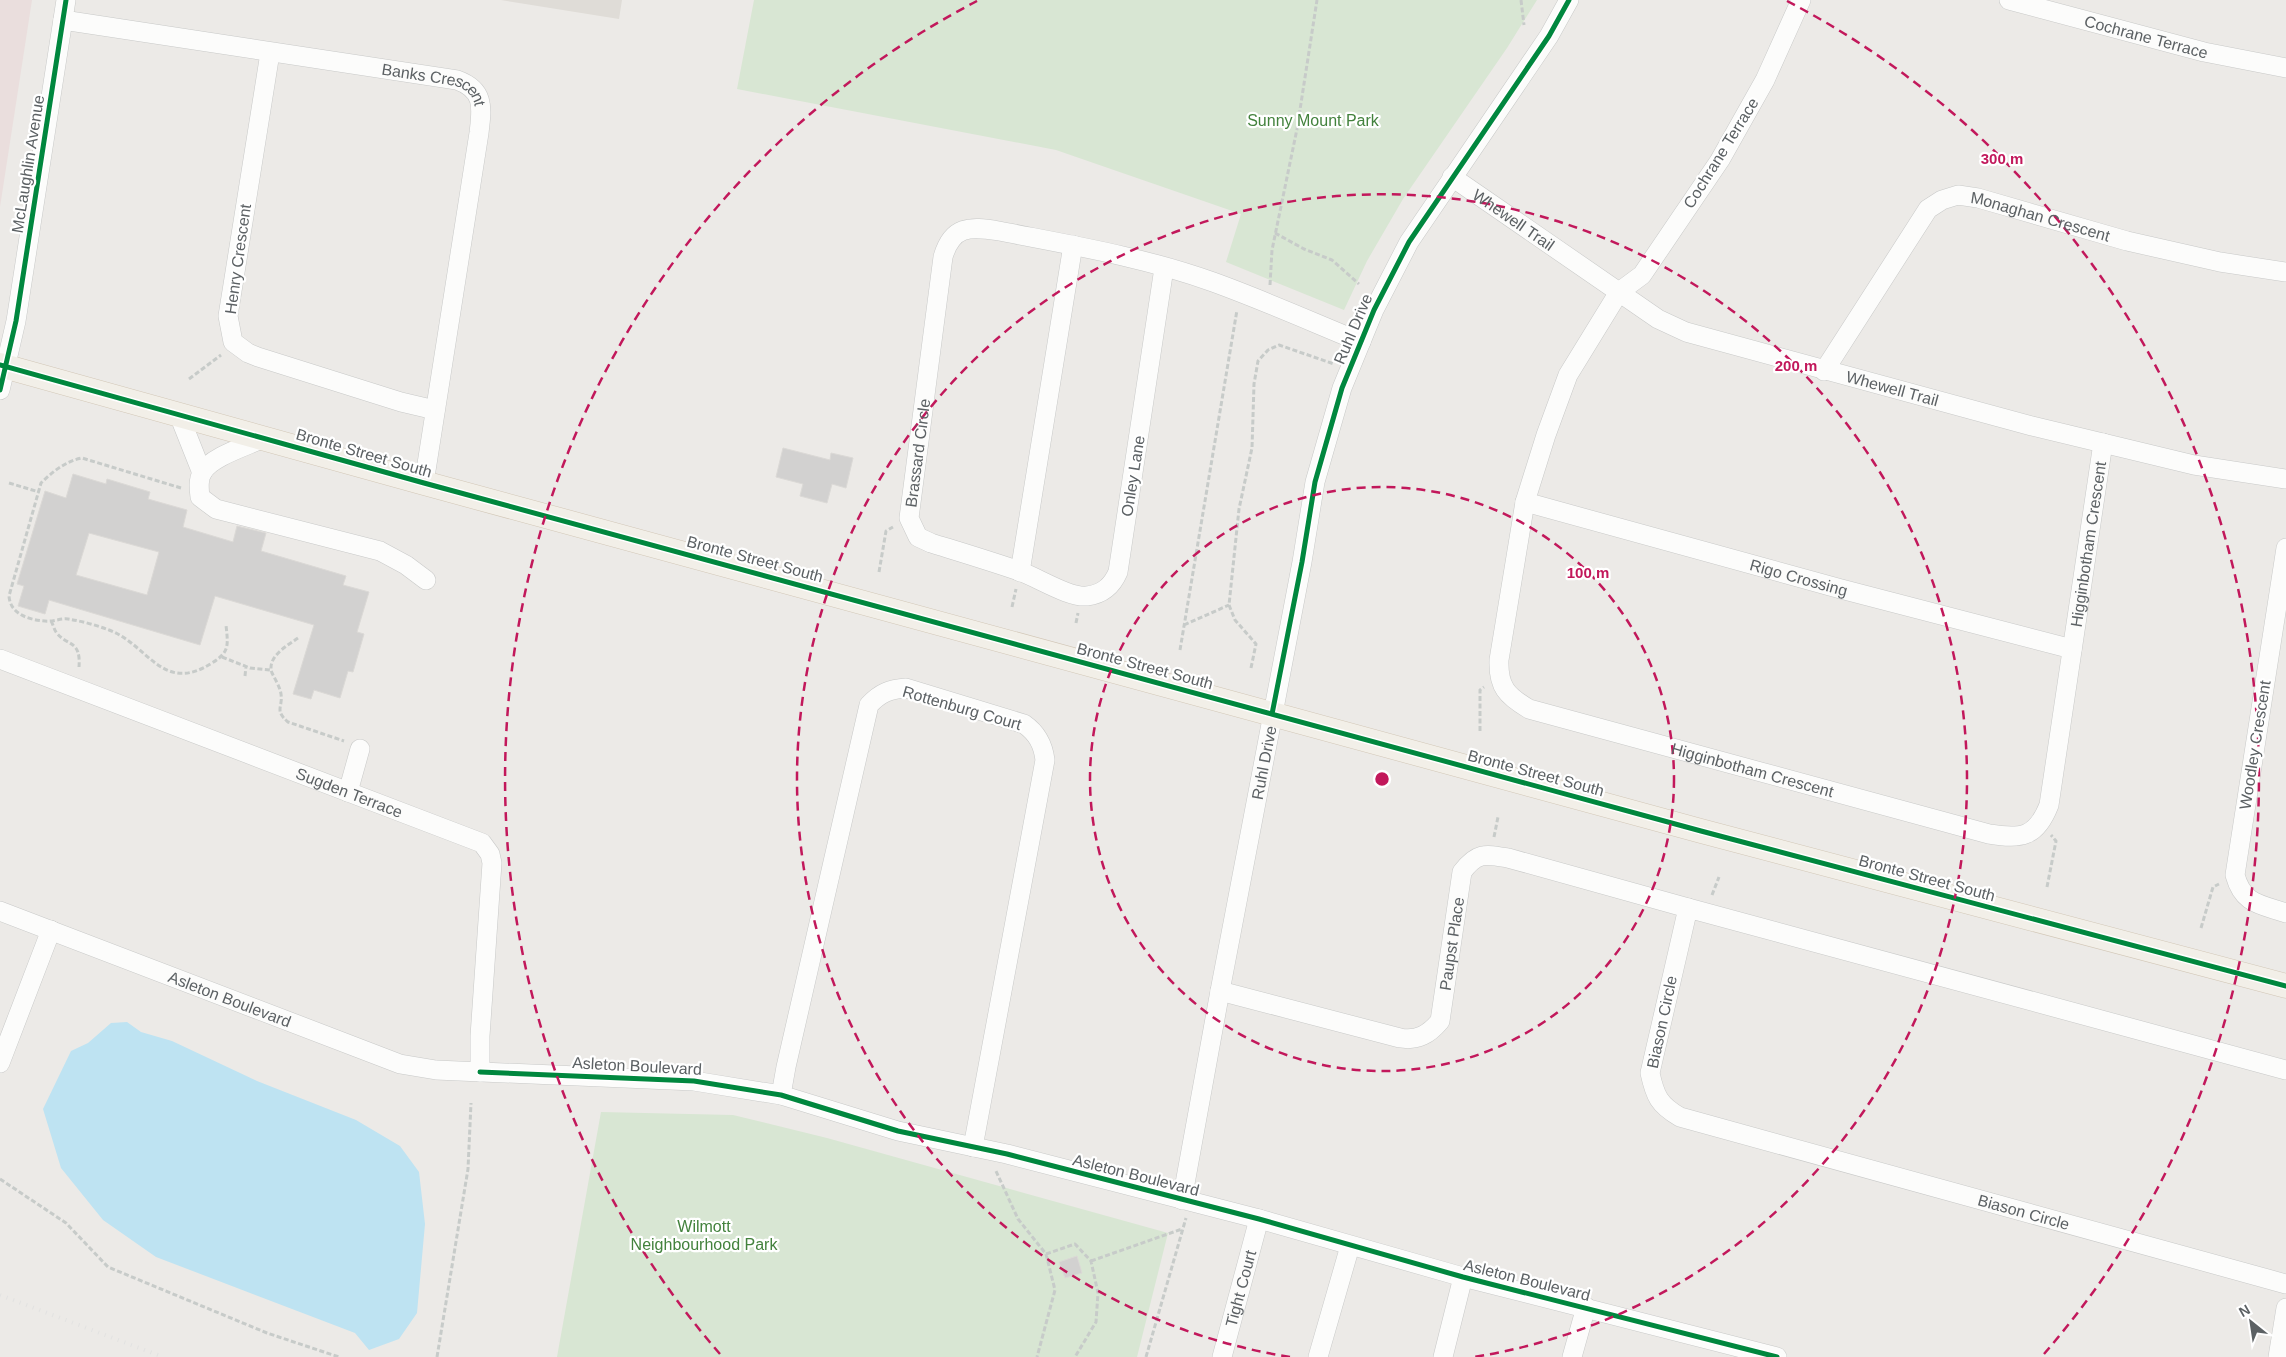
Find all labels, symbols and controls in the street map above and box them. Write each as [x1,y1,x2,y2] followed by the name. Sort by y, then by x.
[2083,12,2210,61] street label: Cochrane Terrace
[381,60,489,108] street label: Banks Crescent
[9,94,47,234] street label: McLaughlin Avenue
[1680,95,1762,211] street label: Cochrane Terrace
[1247,112,1380,129] park label: Sunny Mount Park
[1981,150,2023,167] text: 300 m
[1470,186,1558,254] street label: Whewell Trail
[1970,189,2112,244] street label: Monaghan Crescent
[222,202,254,315] street label: Henry Crescent
[1331,291,1375,367] street label: Ruhl Drive
[1775,357,1817,374] text: 200 m
[1844,367,1941,409] street label: Whewell Trail
[902,398,933,508] street label: Brassard Circle
[294,425,434,481] street label: Bronte Street South
[1118,434,1148,518] street label: Onley Lane
[2067,460,2109,628] street label: Higginbotham Crescent
[685,533,825,585] street label: Bronte Street South
[1748,556,1849,599] street label: Rigo Crossing
[1567,564,1609,581] text: 100 m
[1075,640,1215,692] street label: Bronte Street South
[2236,679,2274,811] street label: Woodley Crescent
[901,683,1024,733] street label: Rottenburg Court
[1248,724,1279,801] street label: Ruhl Drive
[1670,740,1836,800] street label: Higginbotham Crescent
[1466,747,1606,799] street label: Bronte Street South
[294,764,405,820] street label: Sugden Terrace
[1373,770,1391,788] centre of rings
[1857,852,1997,904] street label: Bronte Street South
[1436,896,1467,992] street label: Paupst Place
[166,968,293,1030] street label: Asleton Boulevard
[1644,974,1680,1070] street label: Biason Circle
[572,1054,702,1078] street label: Asleton Boulevard
[1071,1151,1201,1199] street label: Asleton Boulevard
[1976,1191,2072,1232] street label: Biason Circle
[631,1218,778,1253] park label: Wilmott Neighbourhood Park
[1222,1248,1259,1329] street label: Tight Court
[1462,1256,1592,1304] street label: Asleton Boulevard
[2226,1297,2276,1347] north arrow
[2236,1301,2253,1320] text: N

